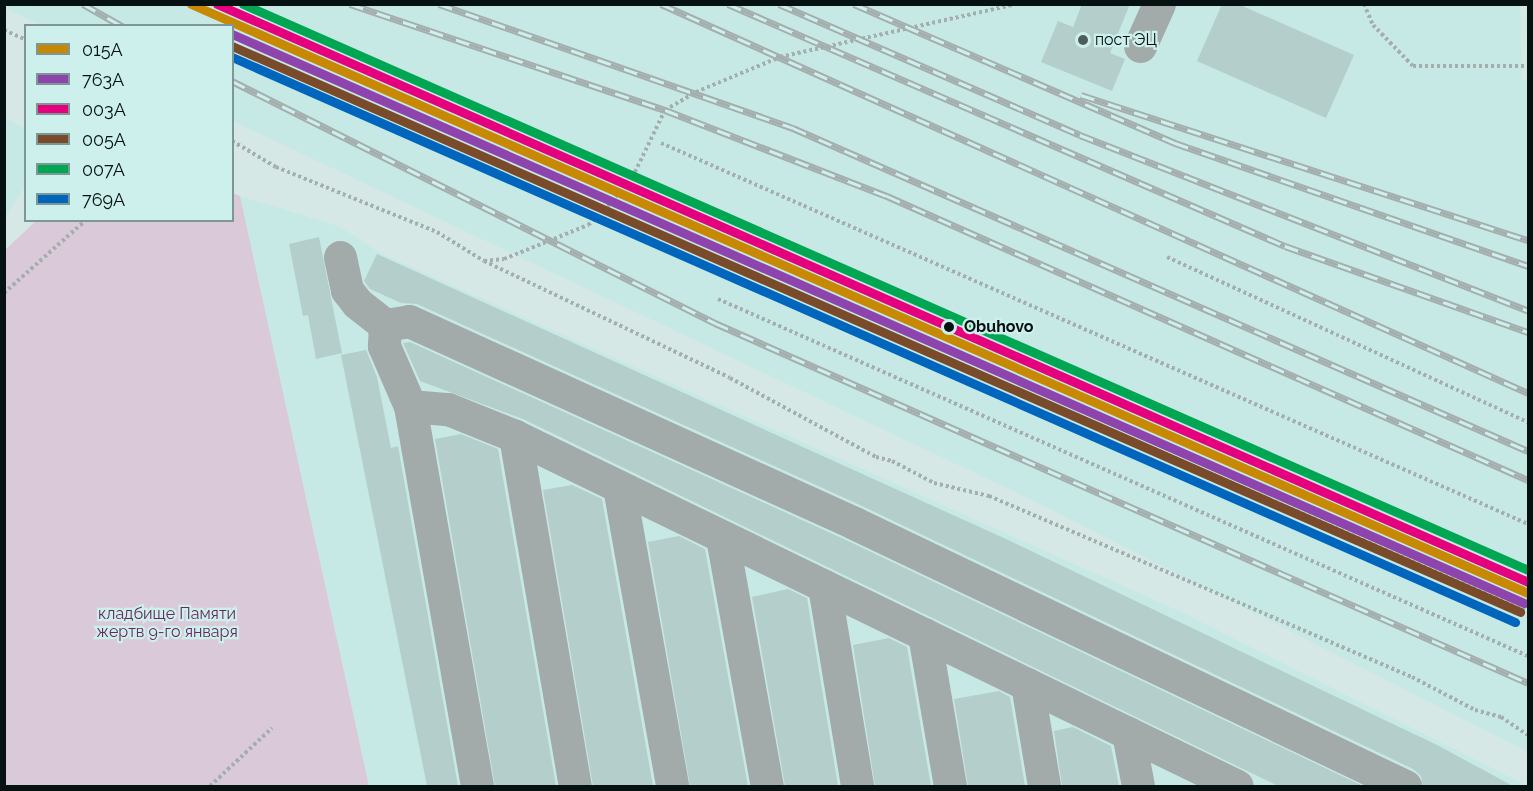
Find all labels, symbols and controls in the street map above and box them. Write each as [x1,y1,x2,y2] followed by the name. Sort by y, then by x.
[24,24,234,222] legend
[1095,30,1157,50] place label: пост ЭЦ
[1076,33,1090,47] marker: пост ЭЦ
[82,39,123,60] text: 015А
[82,69,124,90] text: 763А
[82,99,126,120] text: 003А
[82,129,126,150] text: 005А
[82,159,125,180] text: 007А
[82,189,125,210] text: 769А
[939,317,959,337] marker: Obuhovo
[964,317,1033,337] place label: Obuhovo
[96,604,238,642] park label: кладбище Памяти жертв 9-го января

